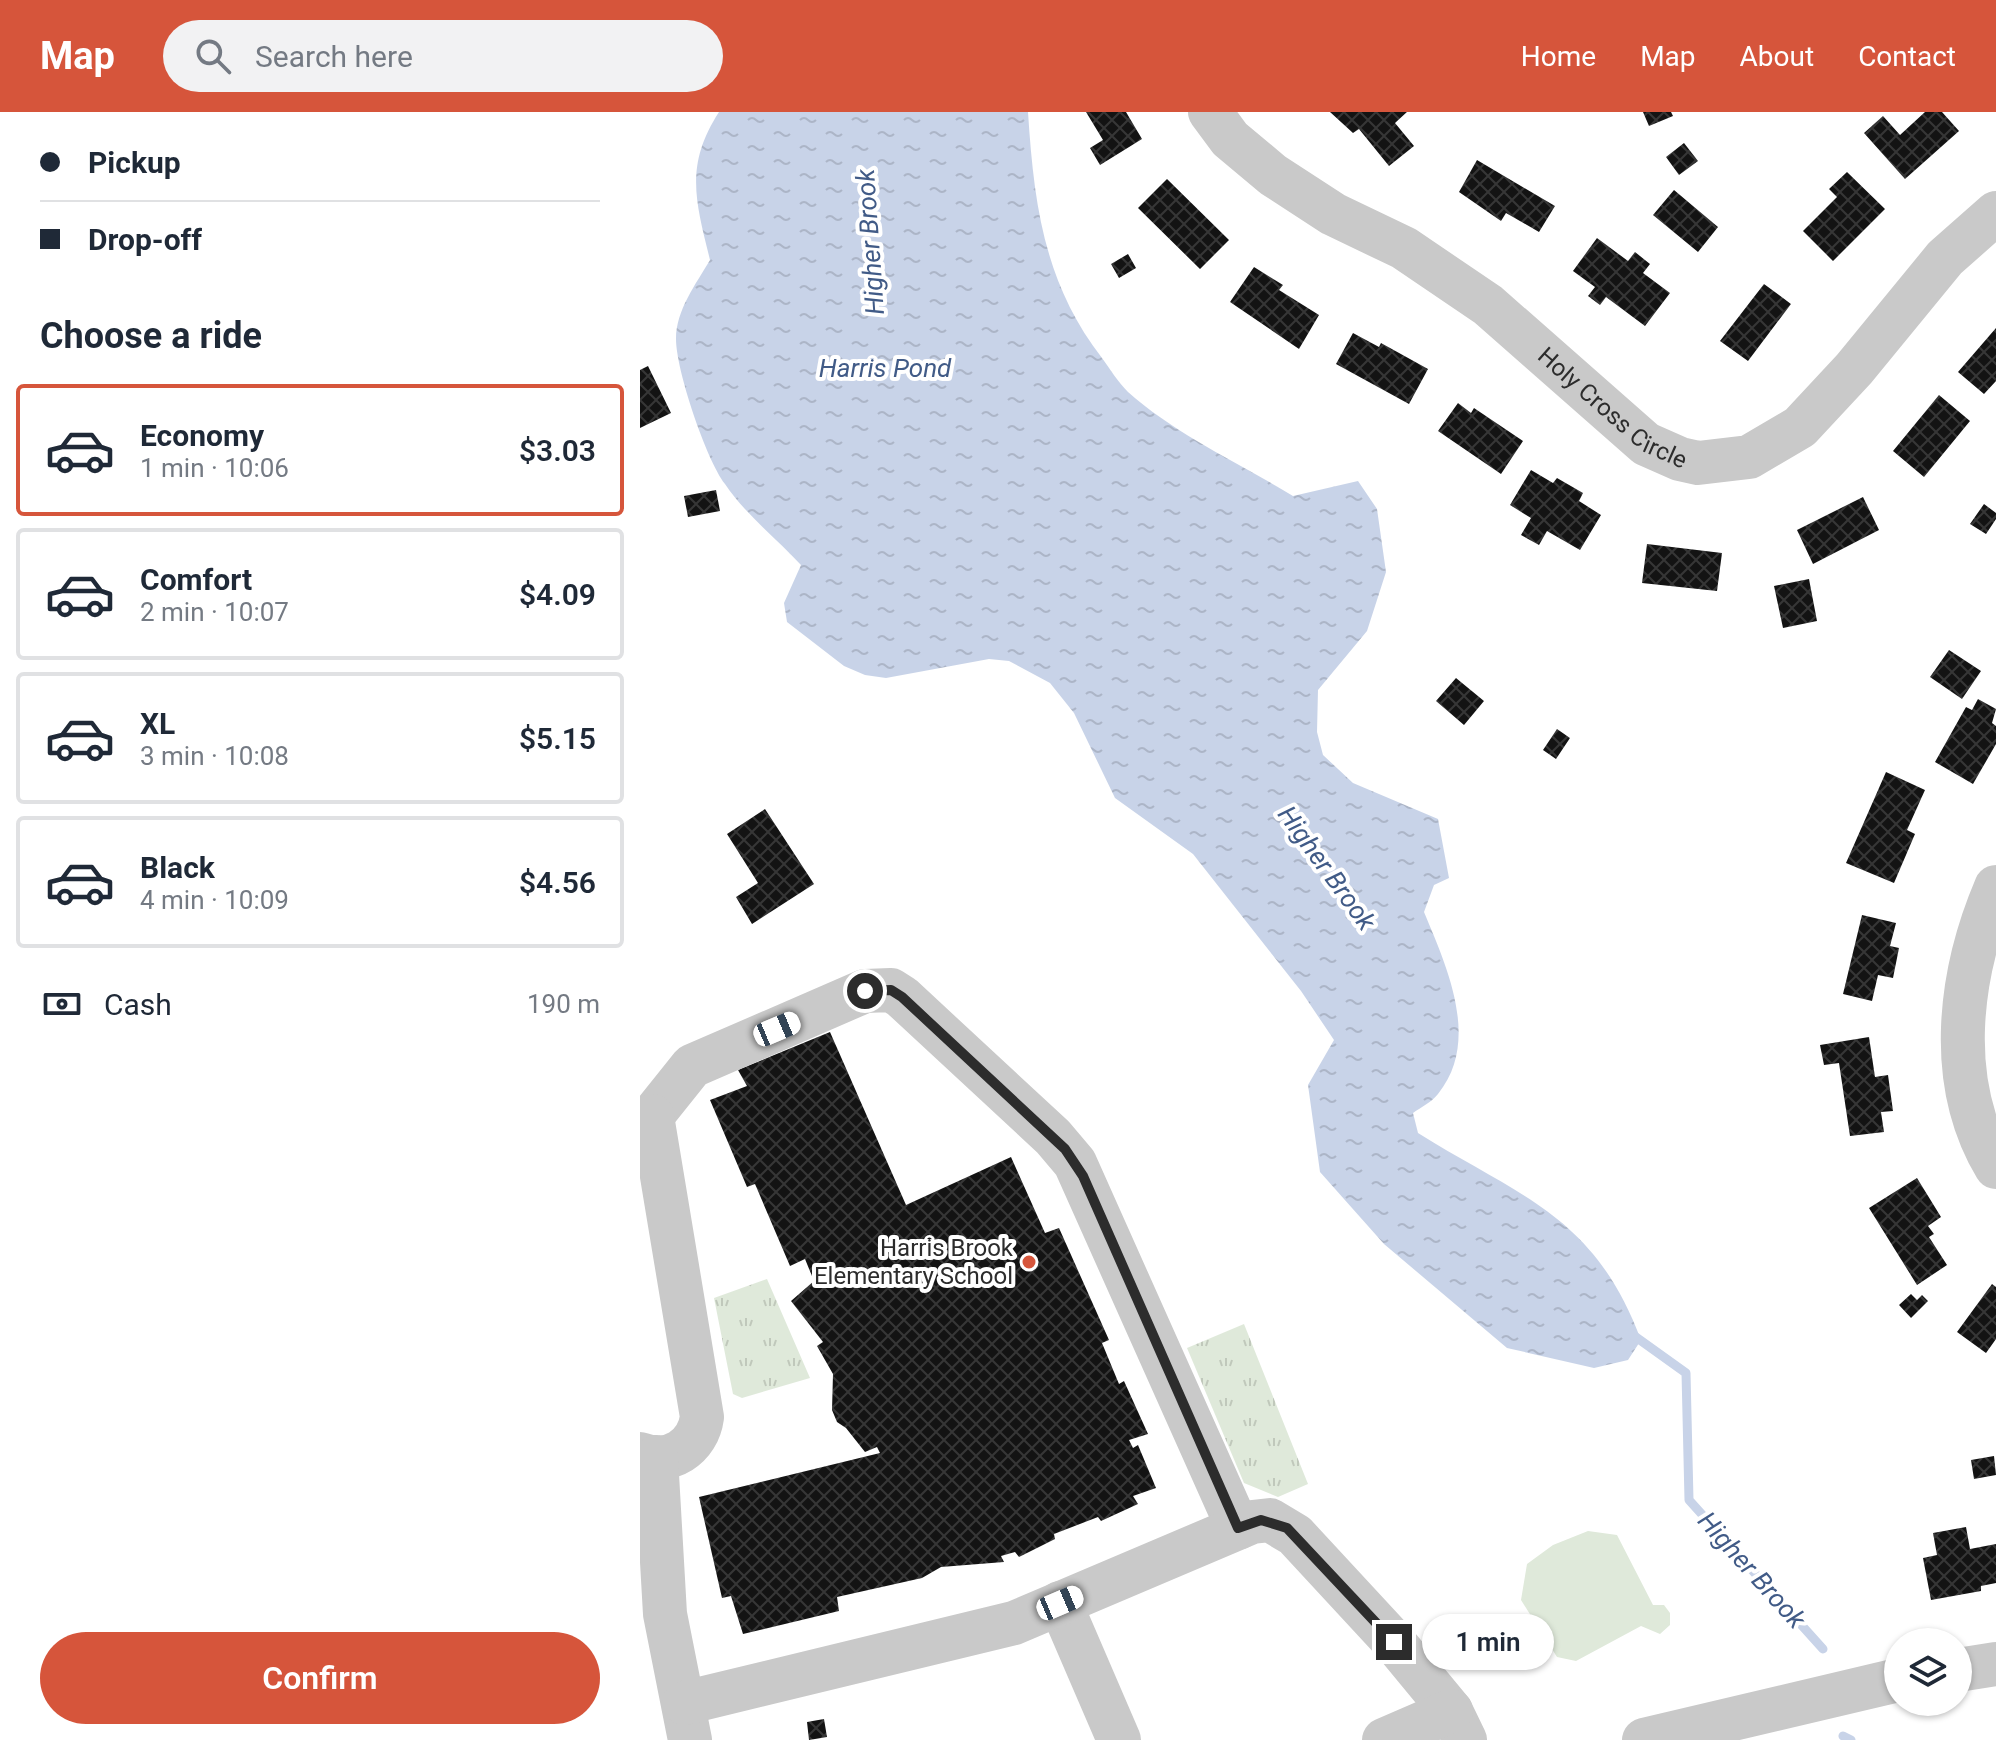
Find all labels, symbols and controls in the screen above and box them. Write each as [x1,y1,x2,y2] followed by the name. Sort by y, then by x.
[163,20,723,92] search box
[40,34,115,78] text: Map
[191,34,235,78] icon: search
[255,39,413,74] text: Search here
[1521,40,1596,73] text: Home
[1640,40,1696,73] text: Map
[1740,40,1814,73] text: About
[1858,40,1956,73] text: Contact
[88,145,181,180] text: Pickup
[850,167,890,316] water label: Higher Brook
[88,222,202,257] text: Drop-off
[40,315,262,357] text: Choose a ride
[1532,342,1691,474] street label: Holy Cross Circle
[819,353,952,383] water label: Harris Pond
[44,414,116,486] icon: car
[140,418,264,453] text: Economy
[519,433,596,468] text: $3.03
[140,453,289,483] text: 1 min · 10:06
[44,558,116,630] icon: car
[140,562,252,597] text: Comfort
[519,577,596,612] text: $4.09
[140,597,289,627] text: 2 min · 10:07
[44,702,116,774] icon: car
[140,706,175,741] text: XL
[519,721,596,756] text: $5.15
[140,741,289,771] text: 3 min · 10:08
[1272,800,1383,937] water label: Higher Brook
[44,846,116,918] icon: car
[140,850,215,885] text: Black
[519,865,596,900] text: $4.56
[140,885,289,915] text: 4 min · 10:09
[847,973,883,1009] route start
[40,982,84,1026] icon: cash
[104,987,172,1022] text: Cash
[527,989,600,1019] text: 190 m
[750,1009,804,1049] car
[814,1234,1014,1290] place label: Harris Brook Elementary School
[1020,1253,1038,1271] marker: Harris Brook Elementary School
[1692,1506,1813,1635] water label: Higher Brook
[1033,1583,1087,1623] car
[1422,1614,1554,1670] callout: 1 min
[1376,1624,1412,1660] route end
[1455,1627,1521,1657] text: 1 min
[1884,1628,1972,1716] map controls
[1884,1628,1972,1716] button: layers
[40,1632,600,1724] button: Confirm

